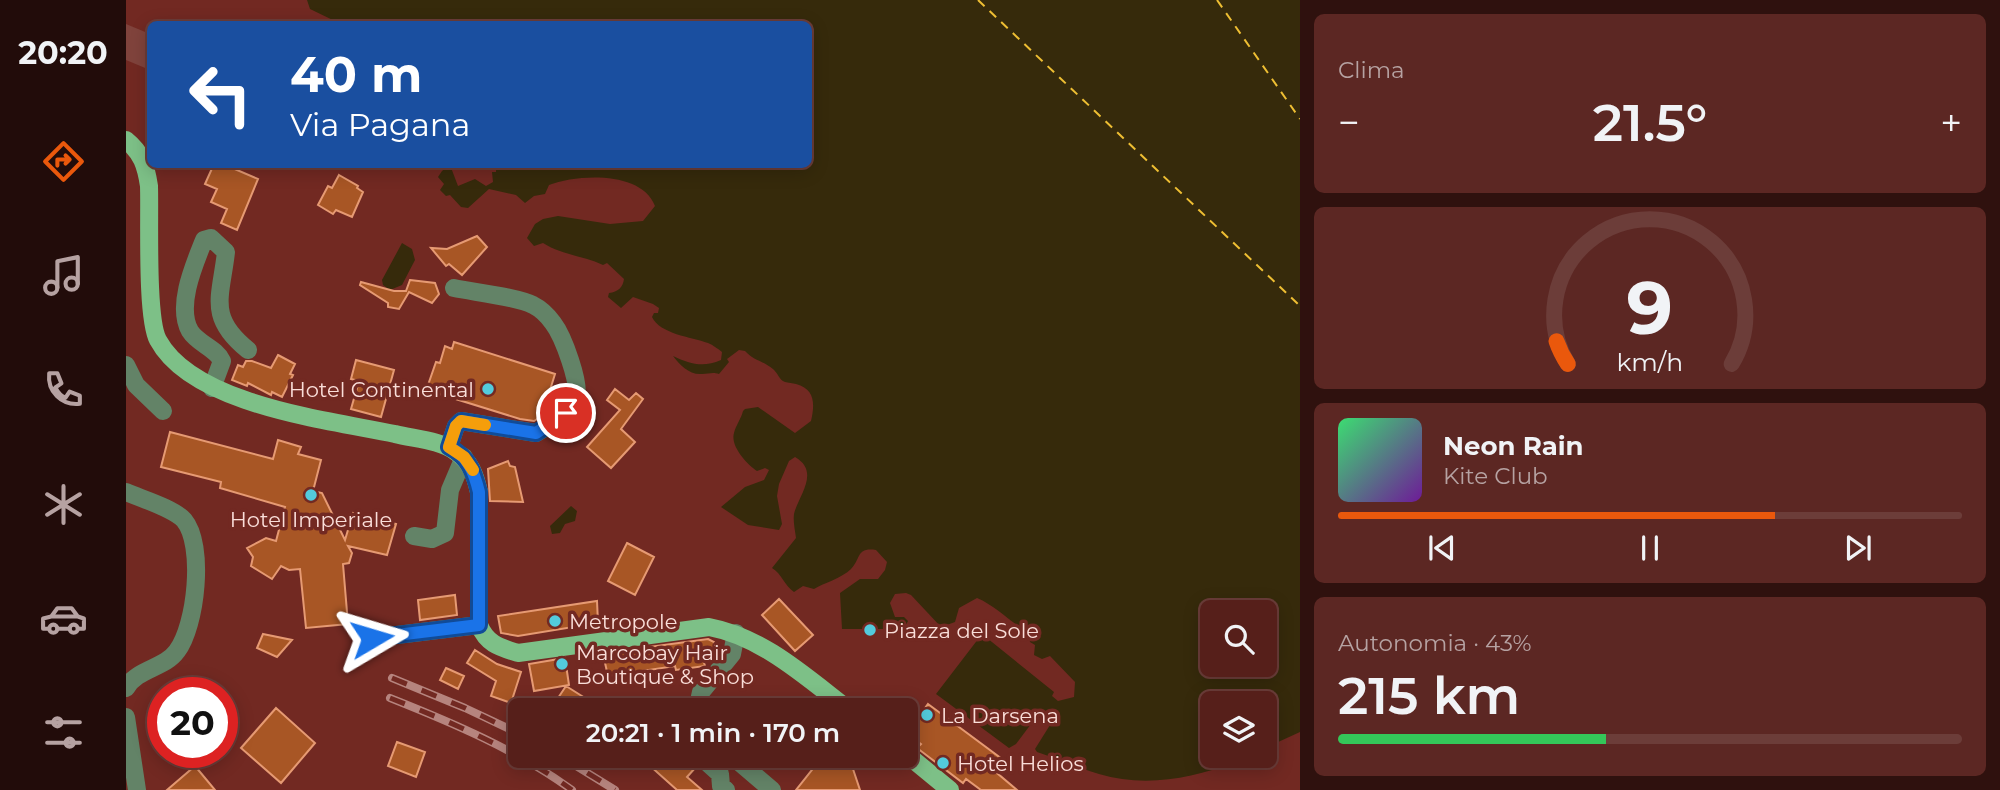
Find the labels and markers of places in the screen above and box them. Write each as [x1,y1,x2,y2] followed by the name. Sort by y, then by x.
[289,377,474,402] place label: Hotel Continental
[480,381,496,397] marker: Hotel Continental
[536,383,596,443] pin
[303,487,319,503] marker: Hotel Imperiale
[230,507,392,532] place label: Hotel Imperiale
[569,609,677,634] place label: Metropole
[547,613,563,629] marker: Metropole
[884,618,1039,643] place label: Piazza del Sole
[862,622,878,638] marker: Piazza del Sole
[576,640,754,689] place label: Marcobay Hair Boutique & Shop
[554,656,570,672] marker: Marcobay Hair Boutique & Shop
[941,703,1059,728] place label: La Darsena
[919,707,935,723] marker: La Darsena
[957,751,1084,776] place label: Hotel Helios
[935,755,951,771] marker: Hotel Helios

